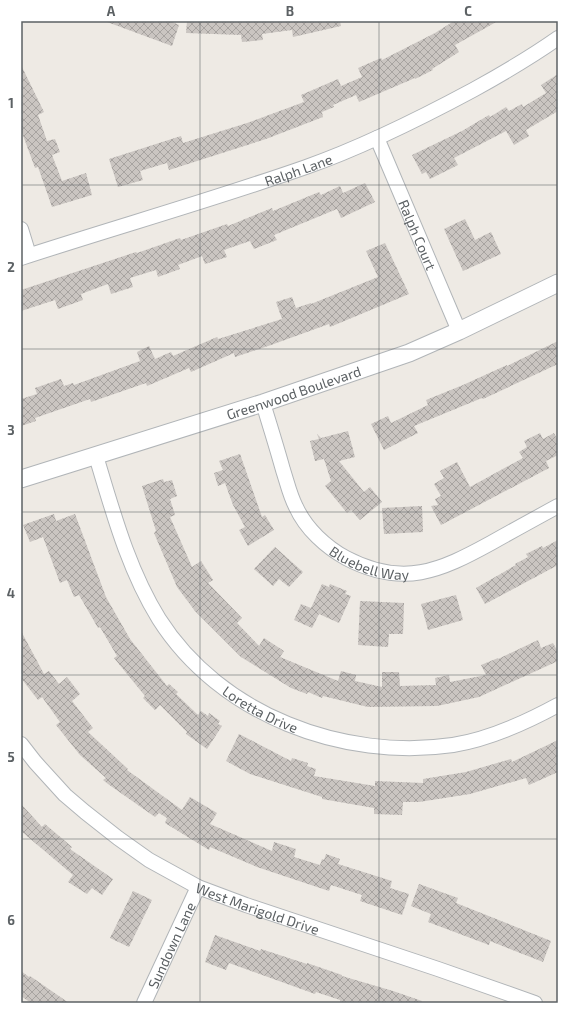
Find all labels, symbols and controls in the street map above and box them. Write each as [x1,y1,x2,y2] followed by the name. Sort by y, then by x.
[107,3,116,19] text: A
[286,3,294,19] text: B
[464,3,472,19] text: C
[8,95,14,111] text: 1
[262,150,334,189] street label: Ralph Lane
[396,197,441,272] street label: Ralph Court
[7,259,15,275] text: 2
[224,362,363,423] street label: Greenwood Boulevard
[7,422,15,438] text: 3
[327,542,410,582] street label: Bluebell Way
[7,585,15,601] text: 4
[220,682,300,736] street label: Loretta Drive
[7,749,15,765] text: 5
[194,879,322,937] street label: West Marigold Drive
[144,899,198,991] street label: Sundown Lane
[7,912,15,928] text: 6

